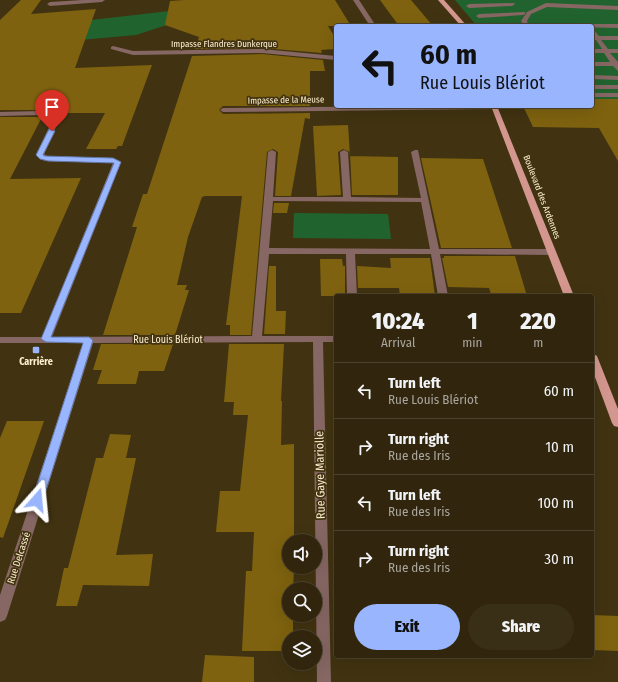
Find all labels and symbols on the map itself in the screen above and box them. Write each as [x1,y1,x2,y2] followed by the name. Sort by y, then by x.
[171,39,278,49] street label: Impasse Flandres Dunkerque
[35,90,69,131] pin
[248,94,325,106] street label: Impasse de la Meuse
[521,154,563,241] street label: Boulevard des Ardennes
[133,334,203,346] street label: Rue Louis Blériot
[31,345,41,355] marker: Carrière
[19,355,53,368] place label: Carrière
[312,431,328,519] street label: Rue Gaye Mariolle
[16,479,58,521] position arrow
[5,531,33,585] street label: Rue Delcassé

